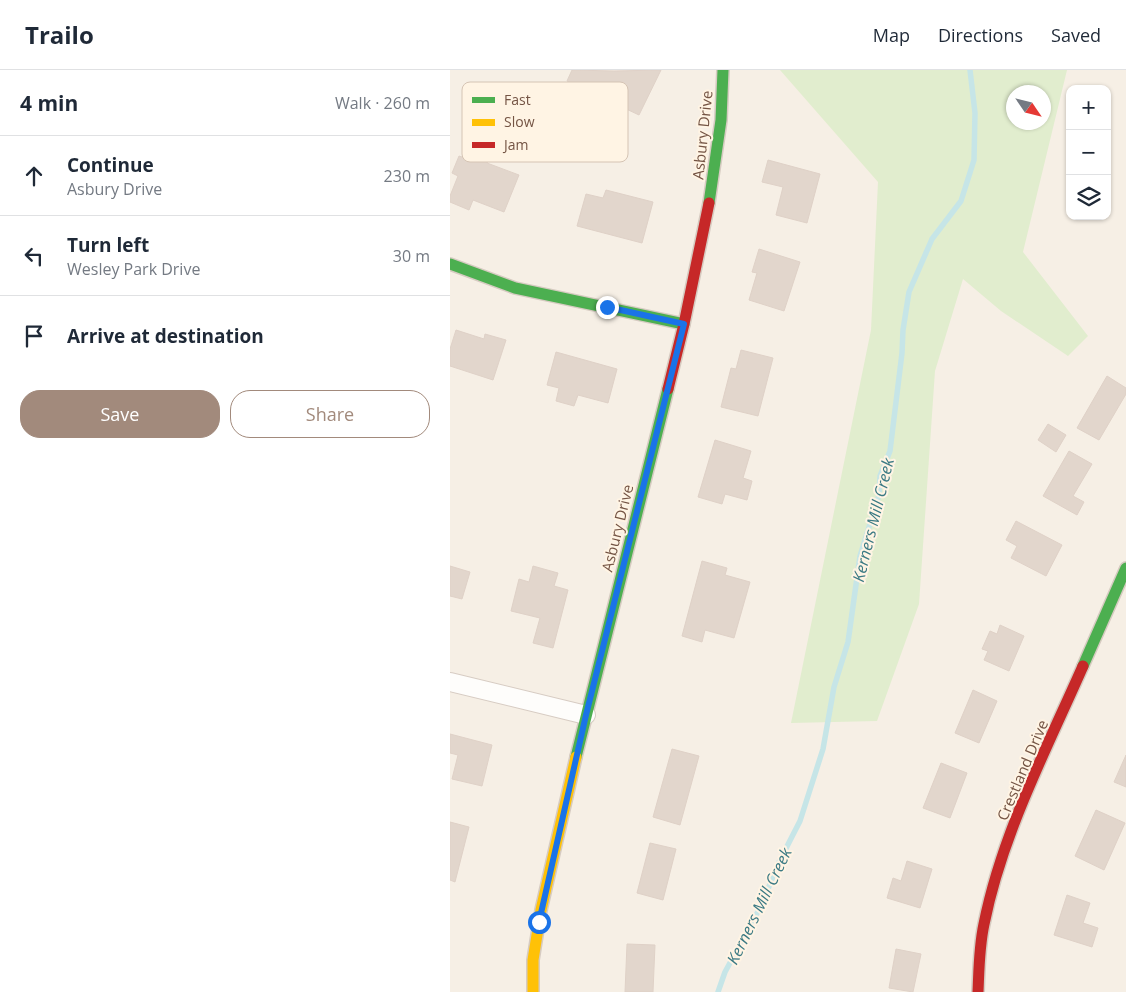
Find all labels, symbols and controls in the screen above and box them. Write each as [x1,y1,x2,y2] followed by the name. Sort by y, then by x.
[25,18,94,51] text: Trailo
[873,23,910,47] text: Map
[938,23,1023,47] text: Directions
[1051,23,1101,47] text: Saved
[462,82,628,162] legend
[1006,85,1051,130] north arrow
[1066,85,1111,220] map controls
[1066,85,1111,130] button: +
[20,89,78,117] text: 4 min
[504,90,531,109] text: Fast
[687,90,717,180] street label: Asbury Drive
[335,92,430,114] text: Walk · 260 m
[504,112,535,131] text: Slow
[1066,130,1111,175] button: −
[502,135,529,154] text: Jam
[67,152,154,178] text: Continue
[20,162,48,190] icon: ahead
[384,165,430,187] text: 230 m
[1066,175,1111,220] button: layers
[67,178,162,200] text: Asbury Drive
[67,232,149,258] text: Turn left
[20,242,48,270] icon: left
[393,245,430,267] text: 30 m
[67,258,200,280] text: Wesley Park Drive
[596,296,619,319] route end
[20,322,48,350] icon: arrive
[67,323,264,349] text: Arrive at destination
[20,390,220,438] button: Save
[230,390,430,438] button: Share
[847,455,899,584] water label: Kerners Mill Creek
[596,482,638,574] street label: Asbury Drive
[992,717,1052,823] street label: Crestland Drive
[721,843,797,968] water label: Kerners Mill Creek
[528,911,551,934] route start

